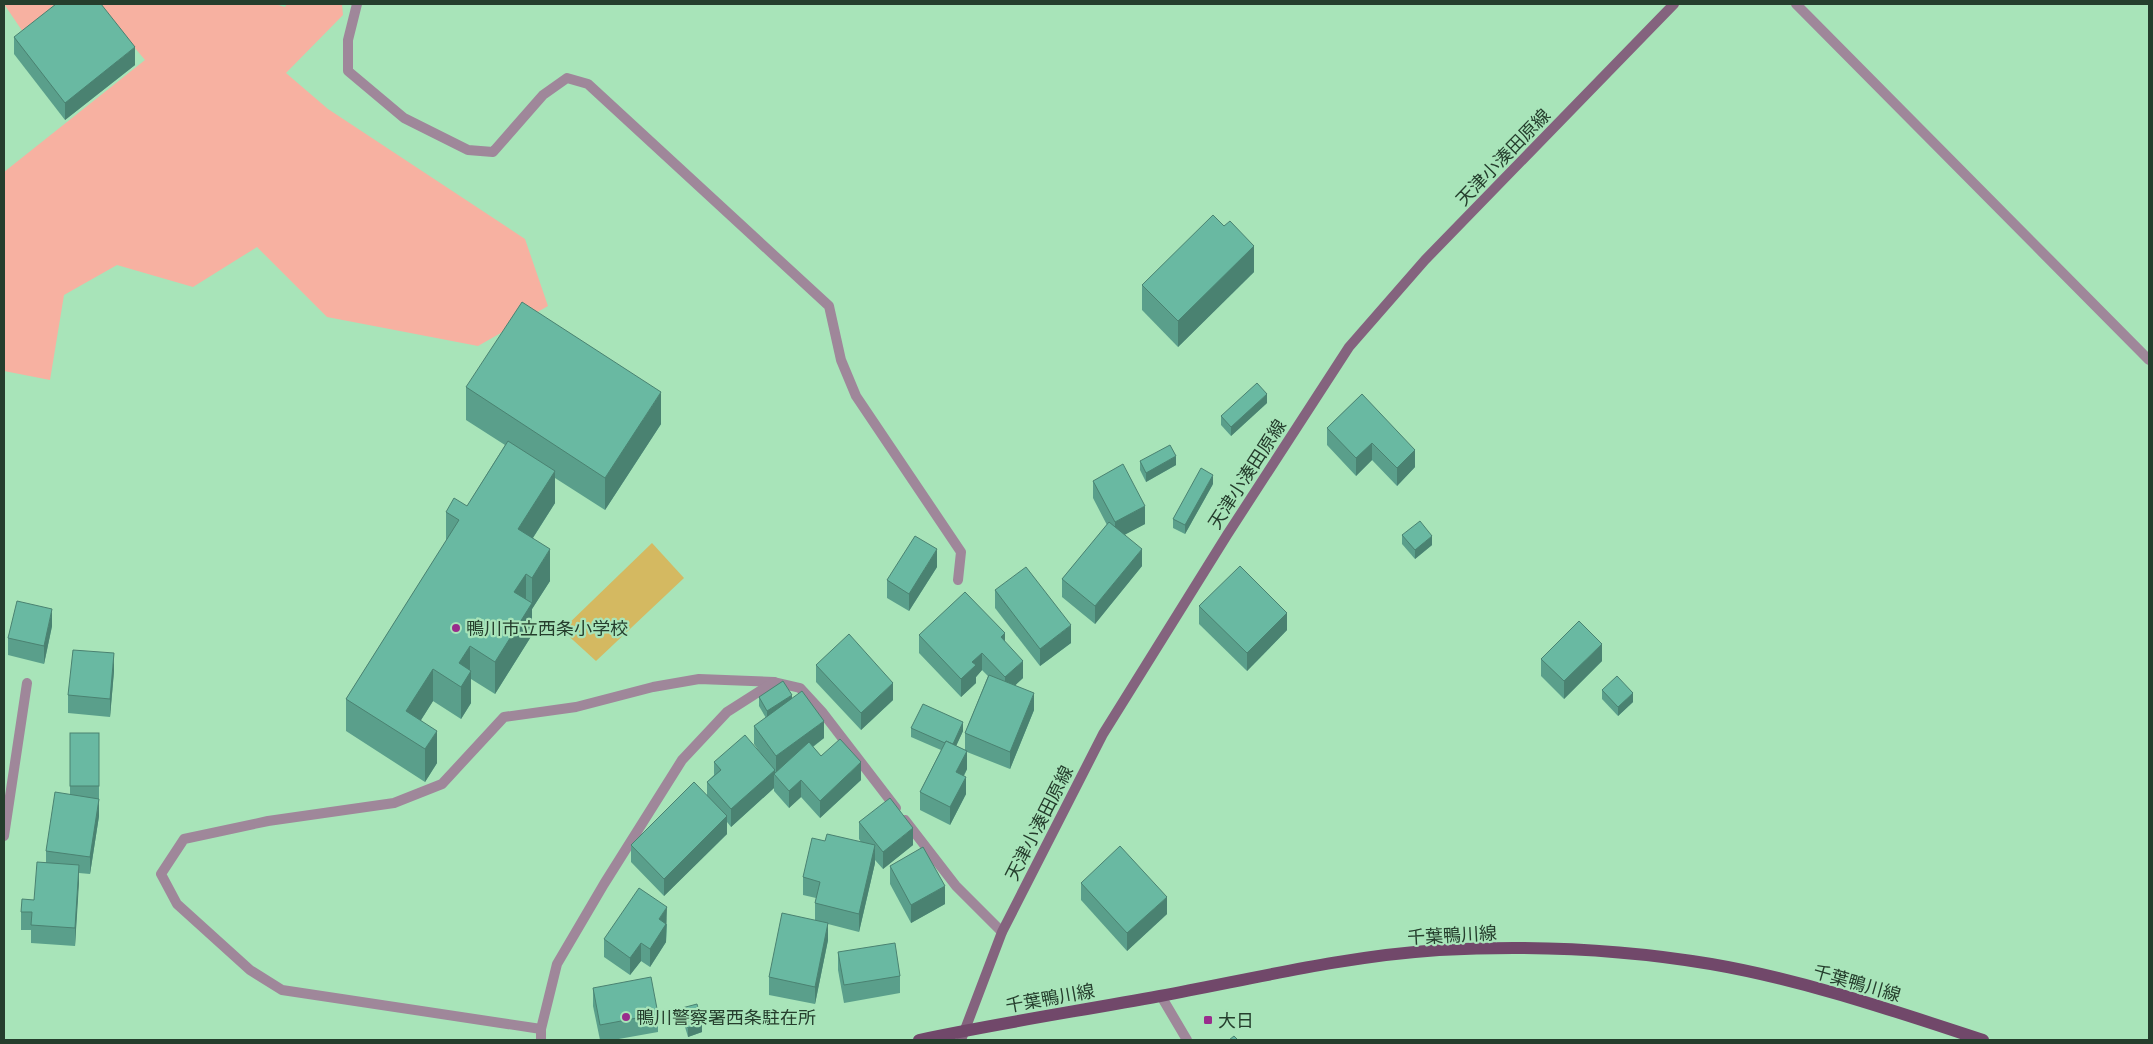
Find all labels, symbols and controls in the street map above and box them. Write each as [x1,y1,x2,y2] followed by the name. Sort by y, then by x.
[1451,104,1555,210] street label: 天津小湊田原線
[1203,415,1291,533] street label: 天津小湊田原線
[466,617,628,640] place label: 鴨川市立西条小学校
[450,622,462,634] marker: 鴨川市立西条小学校
[1000,762,1078,884] street label: 天津小湊田原線
[1406,921,1498,949] street label: 千葉鴨川線
[1811,960,1903,1006] street label: 千葉鴨川線
[1004,979,1096,1017] street label: 千葉鴨川線
[636,1006,816,1029] place label: 鴨川警察署西条駐在所
[1218,1009,1254,1032] place label: 大日
[620,1011,632,1023] marker: 鴨川警察署西条駐在所
[1202,1014,1214,1026] marker: 大日

